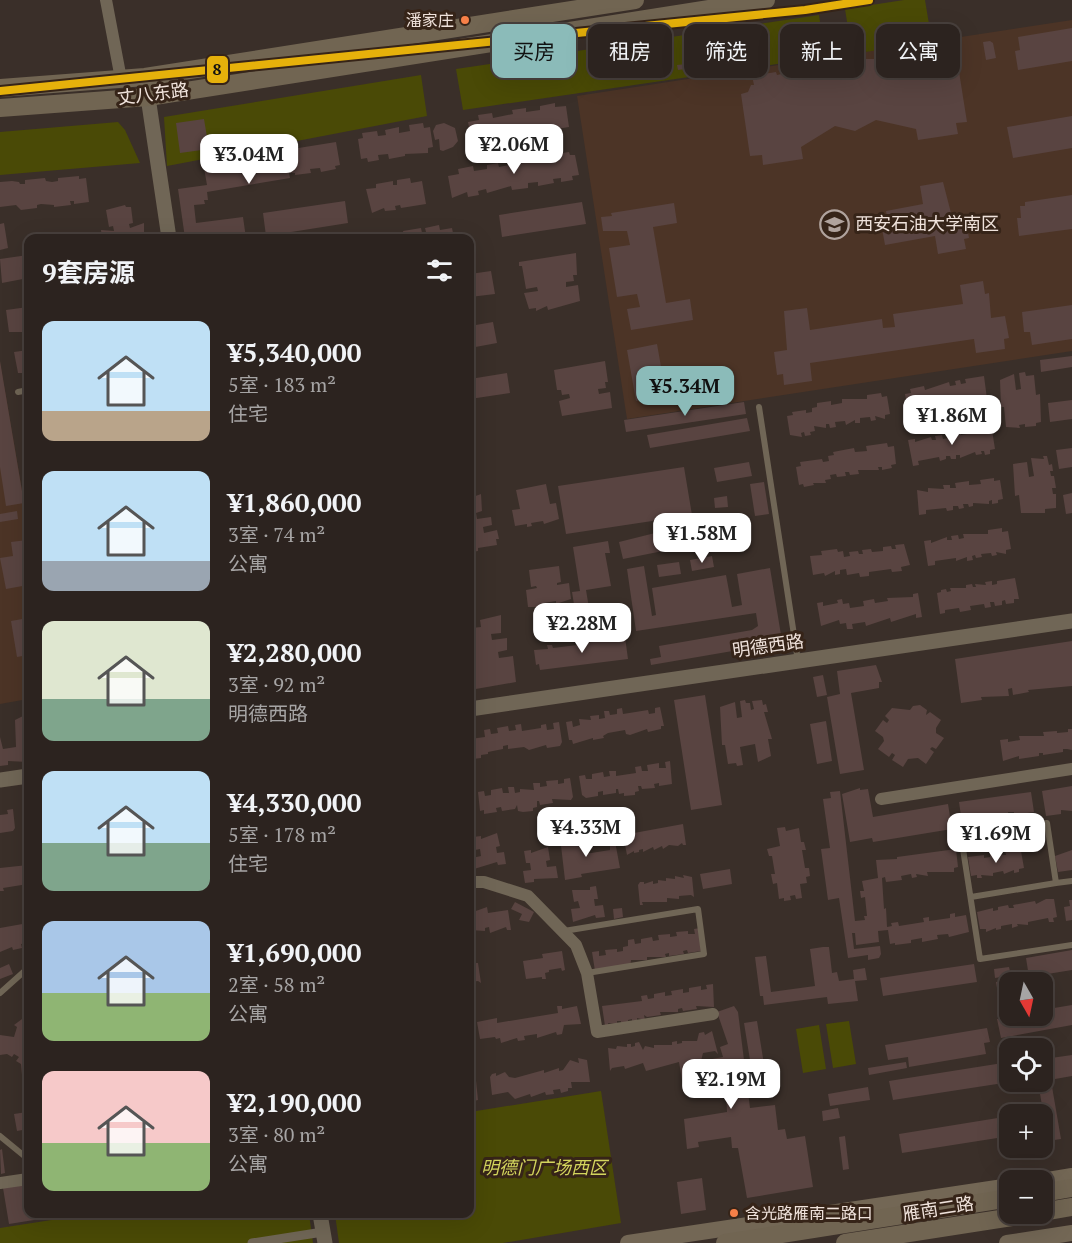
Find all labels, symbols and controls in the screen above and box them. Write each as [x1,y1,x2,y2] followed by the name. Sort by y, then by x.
[406,9,454,31] place label: 潘家庄
[459,14,471,26] marker: 潘家庄
[492,24,576,78] chip: 买房
[588,24,672,78] chip: 租房
[684,24,768,78] chip: 筛选
[780,24,864,78] chip: 新上
[876,24,960,78] chip: 公寓
[206,55,229,84] line badge: 8
[212,58,222,80] text: 8
[116,77,190,109] street label: 丈八东路
[465,124,563,175] pin: ¥2.06M
[479,130,549,157] text: ¥2.06M
[200,134,298,185] pin: ¥3.04M
[214,140,284,167] text: ¥3.04M
[818,208,850,240] school or university icon: 西安石油大学南区
[855,211,999,235] place label: 西安石油大学南区
[423,254,456,287] icon: filters
[42,255,135,289] text: 9套房源
[228,335,361,369] text: ¥5,340,000
[90,345,162,417] icon: home
[636,366,734,417] pin: ¥5.34M
[228,371,336,398] text: 5室 · 183 m²
[650,372,720,399] text: ¥5.34M
[903,395,1001,446] pin: ¥1.86M
[228,400,268,427] text: 住宅
[917,401,987,428] text: ¥1.86M
[228,485,361,519] text: ¥1,860,000
[90,495,162,567] icon: home
[653,513,751,564] pin: ¥1.58M
[667,519,737,546] text: ¥1.58M
[228,521,325,548] text: 3室 · 74 m²
[228,550,268,577] text: 公寓
[533,603,631,654] pin: ¥2.28M
[547,609,617,636] text: ¥2.28M
[731,628,805,662] street label: 明德西路
[228,635,361,669] text: ¥2,280,000
[90,645,162,717] icon: home
[228,671,325,698] text: 3室 · 92 m²
[228,700,308,727] text: 明德西路
[228,785,361,819] text: ¥4,330,000
[90,795,162,867] icon: home
[537,807,635,858] pin: ¥4.33M
[551,813,621,840] text: ¥4.33M
[947,813,1045,864] pin: ¥1.69M
[961,819,1031,846] text: ¥1.69M
[228,821,336,848] text: 5室 · 178 m²
[228,850,268,877] text: 住宅
[228,935,361,969] text: ¥1,690,000
[90,945,162,1017] icon: home
[228,971,325,998] text: 2室 · 58 m²
[999,972,1053,1026] north arrow
[999,972,1053,1224] map controls
[228,1000,268,1027] text: 公寓
[999,1038,1053,1092] button: locate
[682,1059,780,1110] pin: ¥2.19M
[696,1065,766,1092] text: ¥2.19M
[228,1085,361,1119] text: ¥2,190,000
[90,1095,162,1167] icon: home
[999,1104,1053,1158] button: +
[228,1121,325,1148] text: 3室 · 80 m²
[228,1150,268,1177] text: 公寓
[481,1155,610,1179] park label: 明德门广场西区
[999,1170,1053,1224] button: −
[900,1191,975,1225] street label: 雁南二路
[745,1202,873,1224] place label: 含光路雁南二路口
[728,1207,740,1219] marker: 含光路雁南二路口

